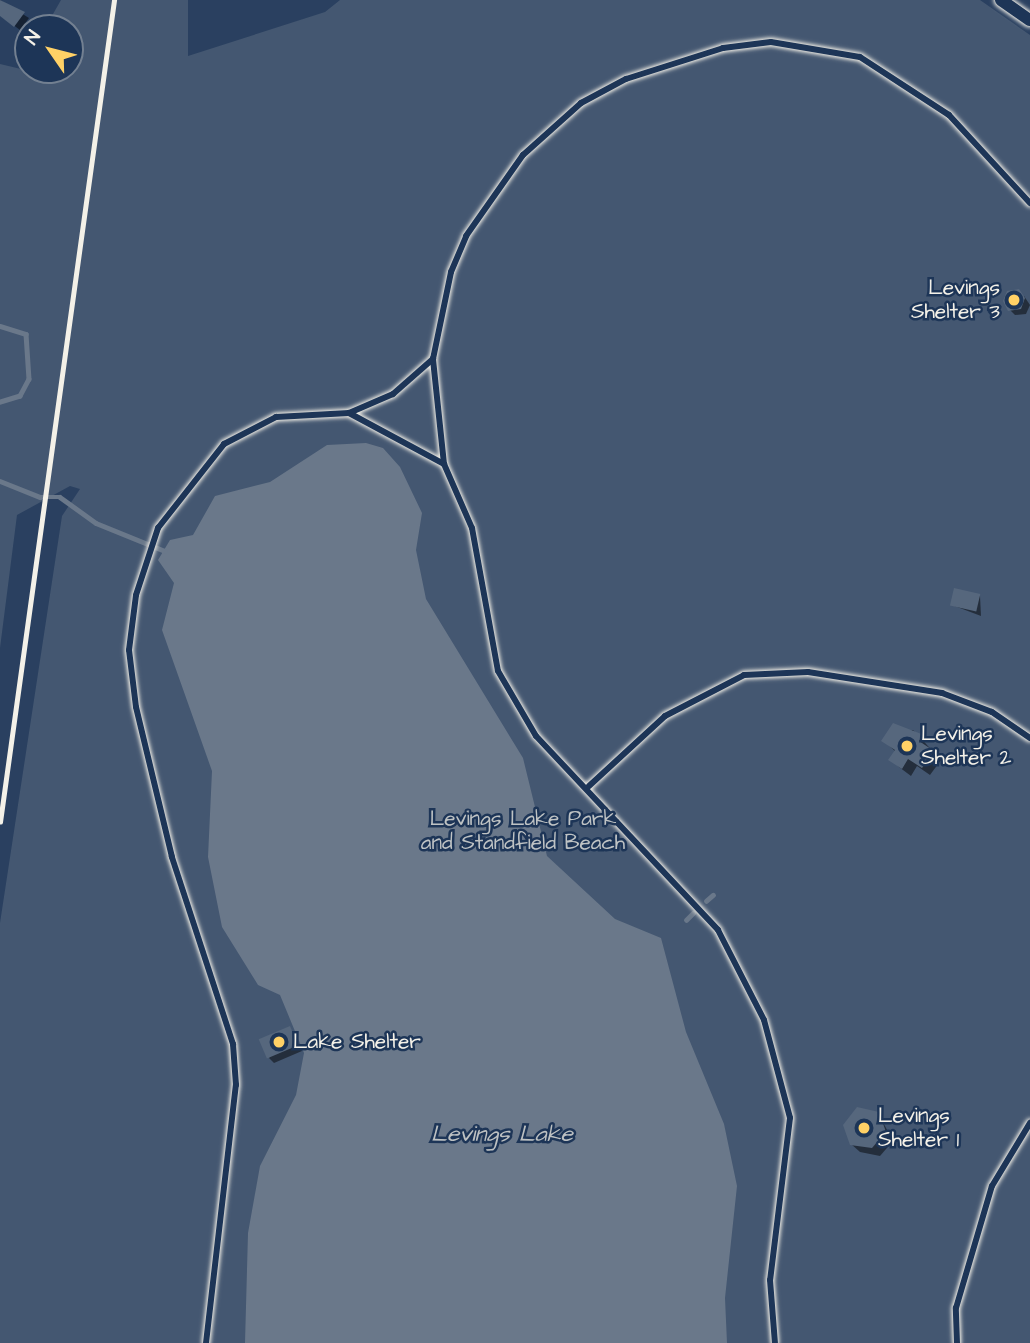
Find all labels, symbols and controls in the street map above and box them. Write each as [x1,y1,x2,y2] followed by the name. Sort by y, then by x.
[14,14,84,84] north arrow
[19,25,47,50] text: N
[911,275,1000,325] place label: Levings Shelter 3
[1006,292,1022,308] marker: Levings Shelter 3
[921,721,1011,771] place label: Levings Shelter 2
[899,738,915,754] marker: Levings Shelter 2
[421,806,625,856] park label: Levings Lake Park and Standfield Beach
[293,1029,421,1055] place label: Lake Shelter
[271,1034,287,1050] marker: Lake Shelter
[878,1103,959,1153] place label: Levings Shelter 1
[431,1120,573,1148] water label: Levings Lake
[856,1120,872,1136] marker: Levings Shelter 1

